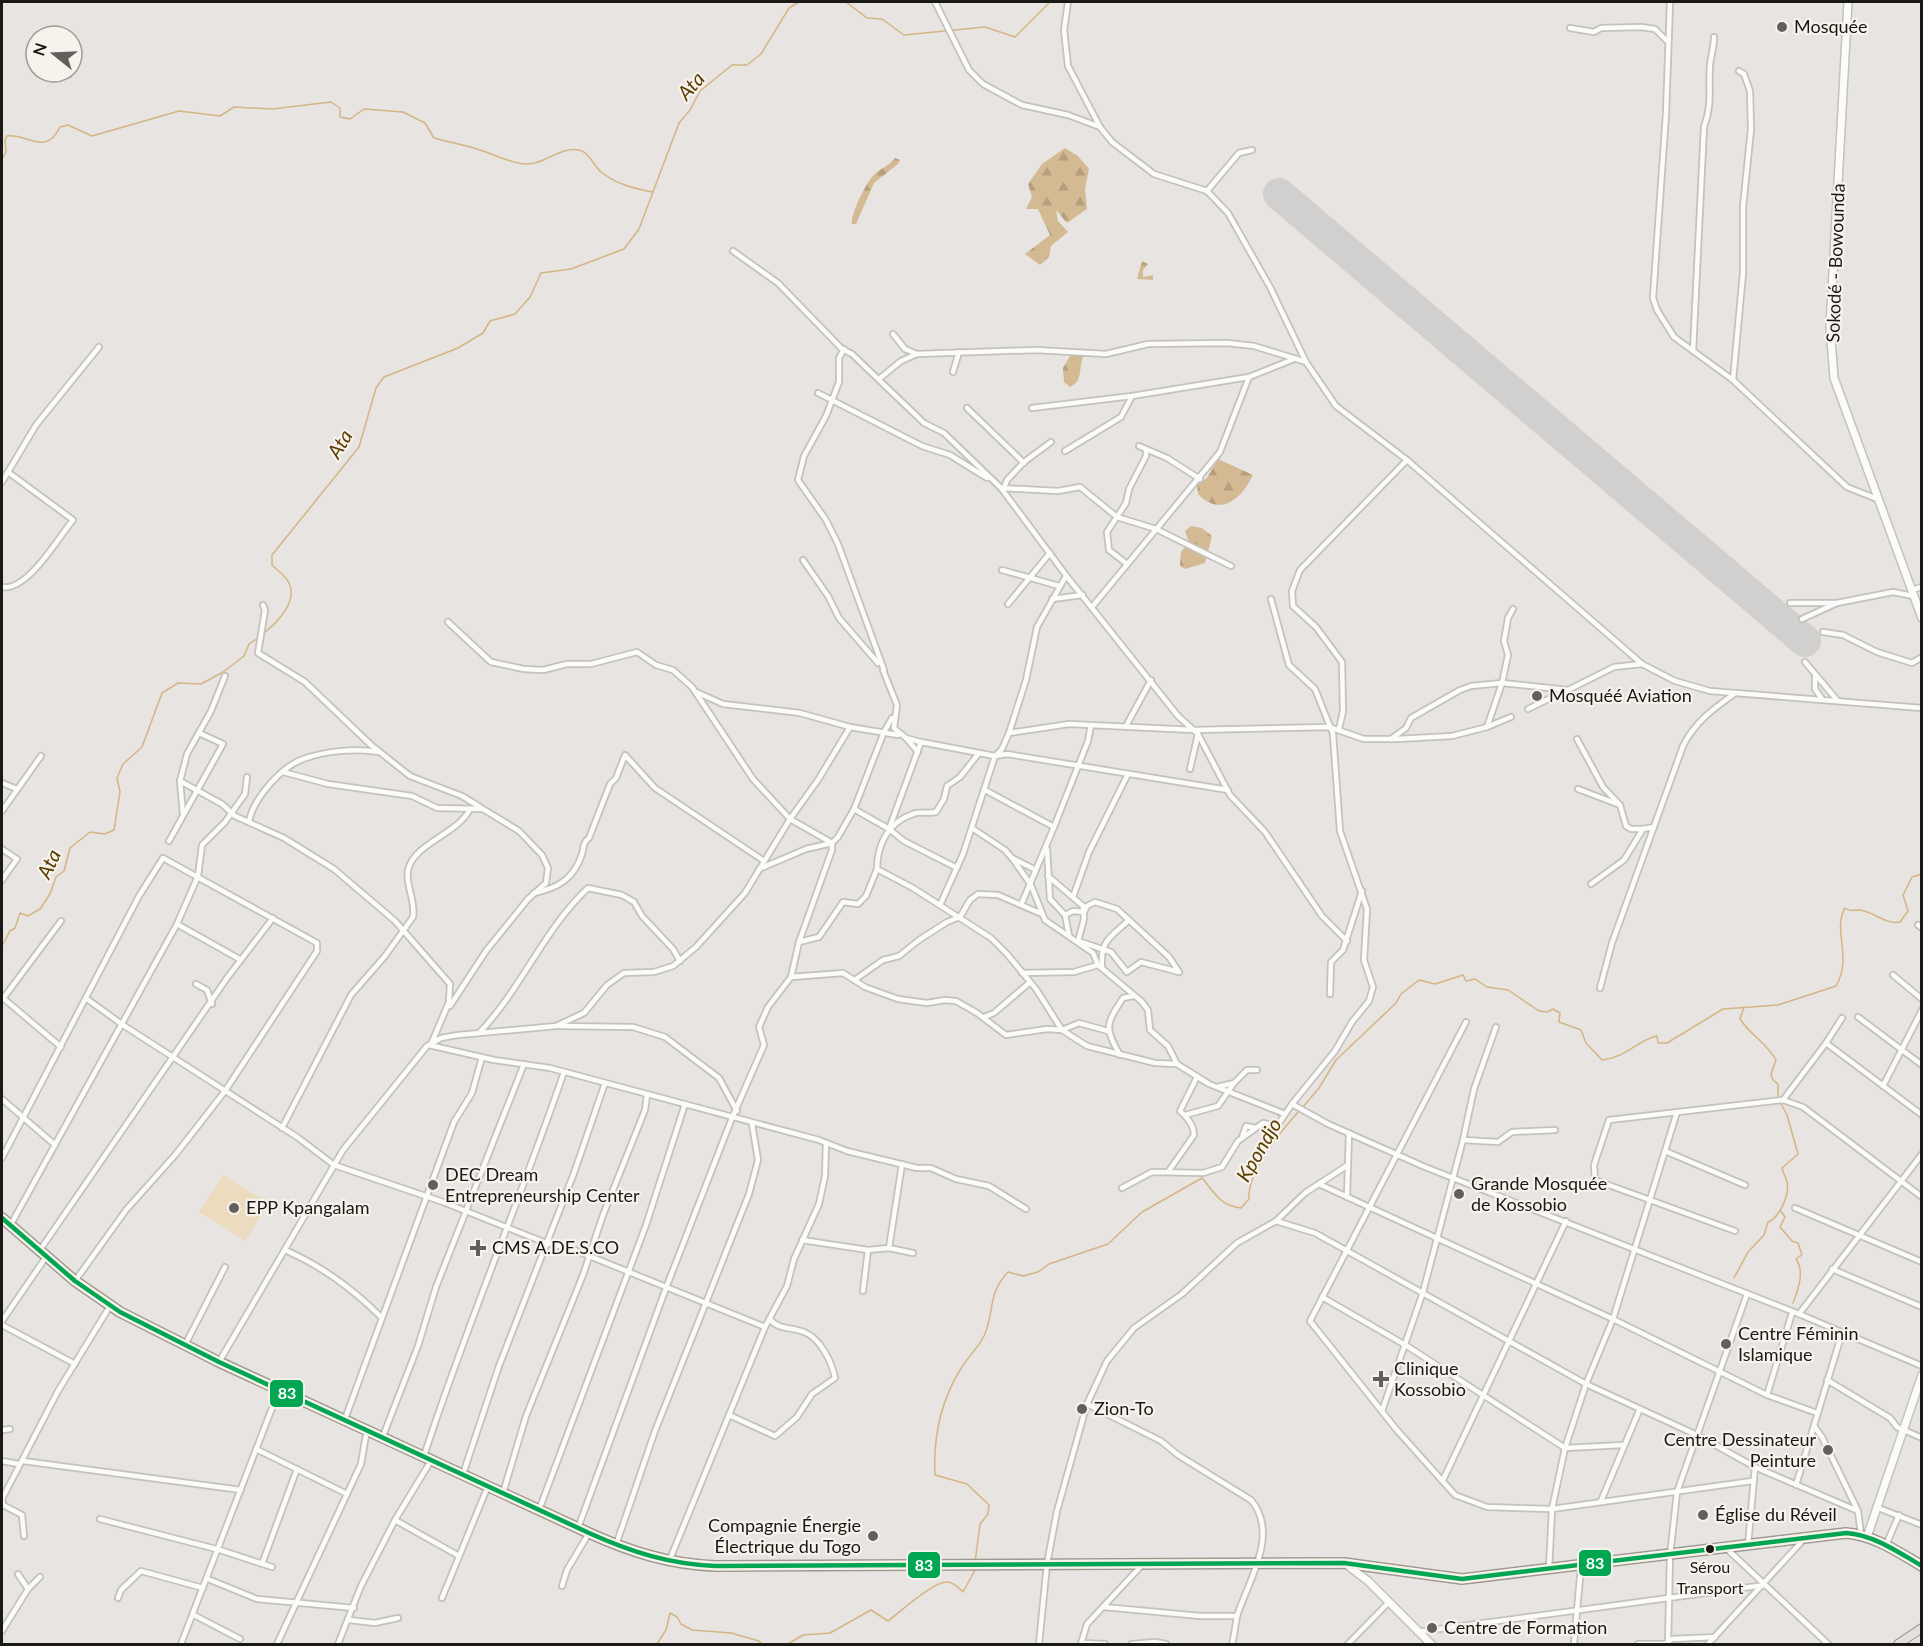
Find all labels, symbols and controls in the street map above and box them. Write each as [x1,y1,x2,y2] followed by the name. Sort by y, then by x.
[1794,15,1868,37] place label: Mosquée
[1775,20,1789,34] marker: Mosquée
[24,24,84,84] north arrow
[28,40,50,58] text: N
[671,66,709,105] water label: Ata
[1821,183,1849,343] street label: Sokodé - Bowounda
[321,425,357,463] water label: Ata
[1549,684,1692,706] place label: Mosquéé Aviation
[1530,689,1544,703] marker: Mosquéé Aviation
[31,845,65,883] water label: Ata
[1230,1113,1286,1186] water label: Kpondjo
[445,1163,640,1206] place label: DEC Dream Entrepreneurship Center
[1471,1172,1607,1215] place label: Grande Mosquée de Kossobio
[426,1178,440,1192] marker: DEC Dream Entrepreneurship Center
[1452,1187,1466,1201] marker: Grande Mosquée de Kossobio
[246,1196,369,1218] place label: EPP Kpangalam
[227,1201,241,1215] marker: EPP Kpangalam
[492,1236,619,1258] place label: CMS A.DE.S.CO
[469,1239,487,1257] marker: CMS A.DE.S.CO
[1738,1322,1858,1365] place label: Centre Féminin Islamique
[1719,1337,1733,1351] marker: Centre Féminin Islamique
[1394,1357,1466,1400] place label: Clinique Kossobio
[1372,1370,1390,1388] marker: Clinique Kossobio
[269,1379,304,1408] line badge: 83
[278,1383,296,1402] text: 83
[1094,1397,1154,1419] place label: Zion-To
[1075,1402,1089,1416] marker: Zion-To
[1664,1428,1816,1471] place label: Centre Dessinateur Peinture
[1821,1443,1835,1457] marker: Centre Dessinateur Peinture
[1715,1503,1837,1525] place label: Église du Réveil
[1696,1508,1710,1522] marker: Église du Réveil
[708,1514,861,1557] place label: Compagnie Énergie Électrique du Togo
[866,1529,880,1543] marker: Compagnie Énergie Électrique du Togo
[1704,1543,1716,1555] marker: Sérou Transport
[1578,1549,1612,1577] line badge: 83
[907,1551,941,1579] line badge: 83
[1586,1553,1604,1572] text: 83
[915,1555,933,1574] text: 83
[1677,1557,1744,1597] place label: Sérou Transport
[1444,1616,1607,1638] place label: Centre de Formation
[1425,1621,1439,1635] marker: Centre de Formation

